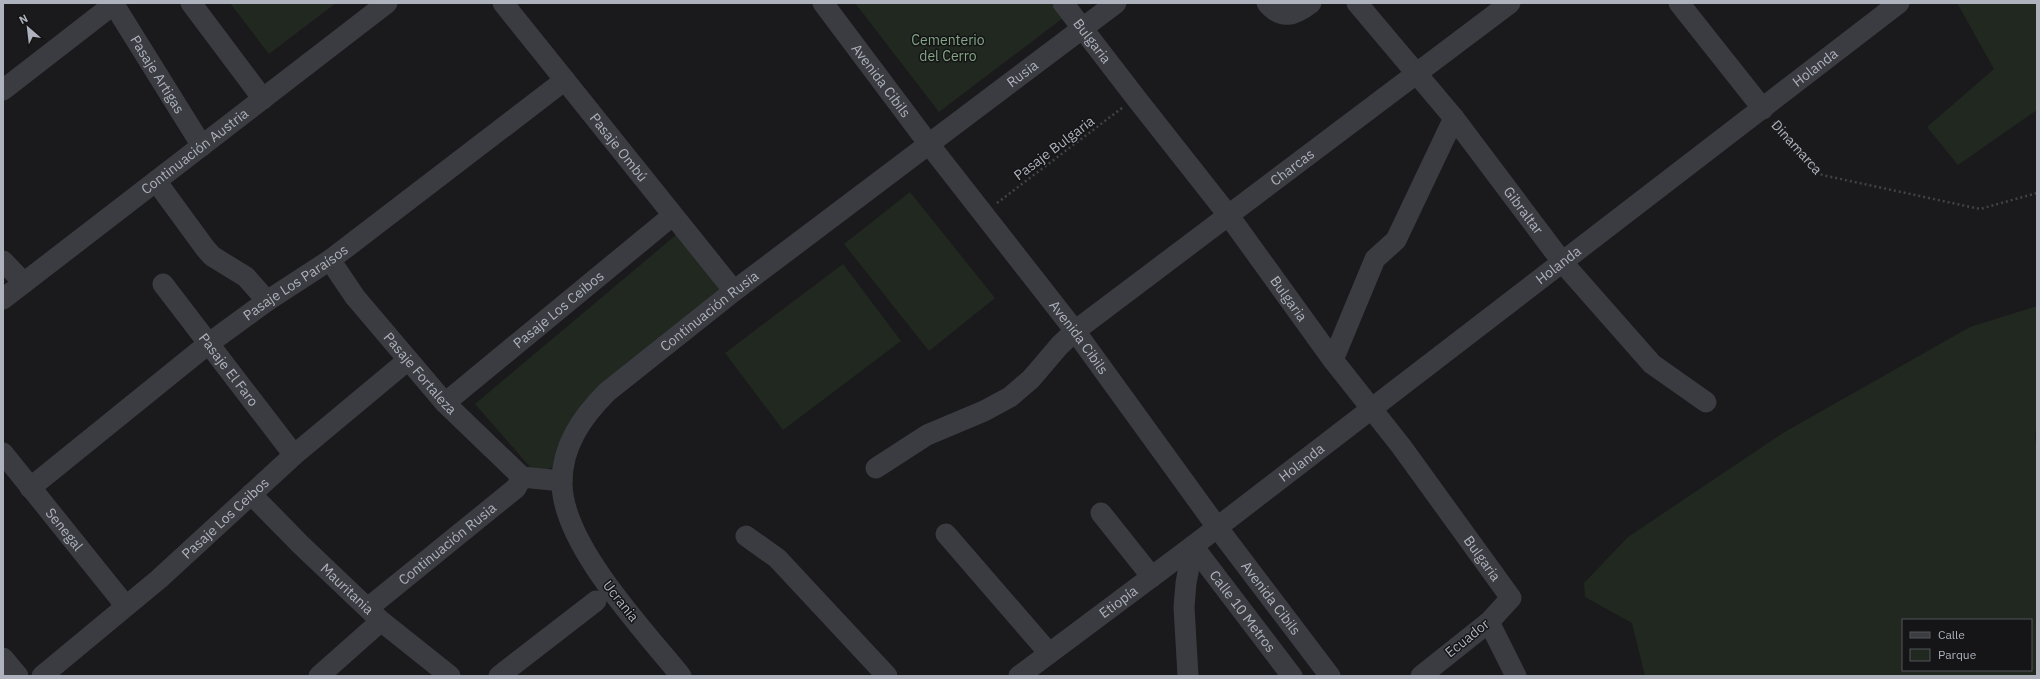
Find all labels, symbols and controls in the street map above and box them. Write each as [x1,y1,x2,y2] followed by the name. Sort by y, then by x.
[8,8,48,48] north arrow
[17,11,30,27] text: N
[1069,15,1116,68] street label: Bulgaria
[911,31,985,65] park label: Cementerio del Cerro
[126,32,189,117] street label: Pasaje Artigas
[848,40,915,121] street label: Avenida Cibils
[1789,44,1842,91] street label: Holanda
[1003,56,1042,91] street label: Rusia
[137,104,252,198] street label: Continuación Austria
[586,109,652,185] street label: Pasaje Ombú
[1010,111,1098,184] street label: Pasaje Bulgaria
[1767,116,1827,179] street label: Dinamarca
[1267,145,1318,190] street label: Charcas
[1500,183,1547,238] street label: Gibraltar
[240,240,352,324] street label: Pasaje Los Paraísos
[1532,242,1585,288] street label: Holanda
[656,266,763,355] street label: Continuación Rusia
[509,267,608,352] street label: Pasaje Los Ceibos
[1266,272,1311,325] street label: Bulgaria
[1045,297,1113,378] street label: Avenida Cibils
[380,328,461,419] street label: Pasaje Fortaleza
[195,329,263,410] street label: Pasaje El Faro
[1275,439,1328,486] street label: Holanda
[178,473,273,563] street label: Pasaje Los Ceibos
[395,498,500,589] street label: Continuación Rusia
[42,504,87,555] street label: Senegal
[1460,532,1505,585] street label: Bulgaria
[1237,558,1305,639] street label: Avenida Cibils
[317,559,378,619] street label: Mauritania
[1206,567,1280,656] street label: Calle 10 Metros
[599,577,643,626] street label: Ucrania
[1096,581,1142,622] street label: Etiopía
[1441,615,1493,661] street label: Ecuador
[1902,619,2032,671] legend
[1938,627,1965,642] text: Calle
[1938,647,1977,662] text: Parque

